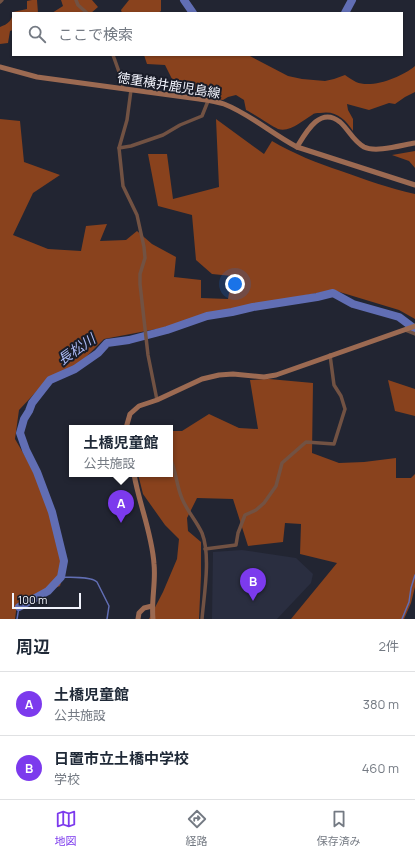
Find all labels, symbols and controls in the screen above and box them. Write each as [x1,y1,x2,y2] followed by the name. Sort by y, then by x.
[12,12,403,56] search box
[26,23,48,45] icon: search
[58,24,133,45] text: ここで検索
[116,68,222,102] street label: 徳重横井鹿児島線
[225,274,245,294] your location
[53,328,100,369] water label: 長松川
[69,425,173,477] popup
[83,432,159,453] text: 土橋児童館
[83,454,136,472] text: 公共施設
[108,490,134,523] pin: A
[240,568,266,601] pin: B
[12,591,81,610] scale bar
[18,592,47,607] text: 100 m
[16,635,50,658] text: 周辺
[379,637,399,655] text: 2件
[54,684,129,705] text: 土橋児童館
[25,695,33,713] text: A
[363,695,399,713] text: 380 m
[54,706,106,724] text: 公共施設
[54,748,189,769] text: 日置市立土橋中学校
[25,759,33,777] text: B
[362,759,399,777] text: 460 m
[54,770,80,788] text: 学校
[55,808,77,848] tab: 地図
[186,808,208,848] tab: 経路
[317,808,361,848] tab: 保存済み

